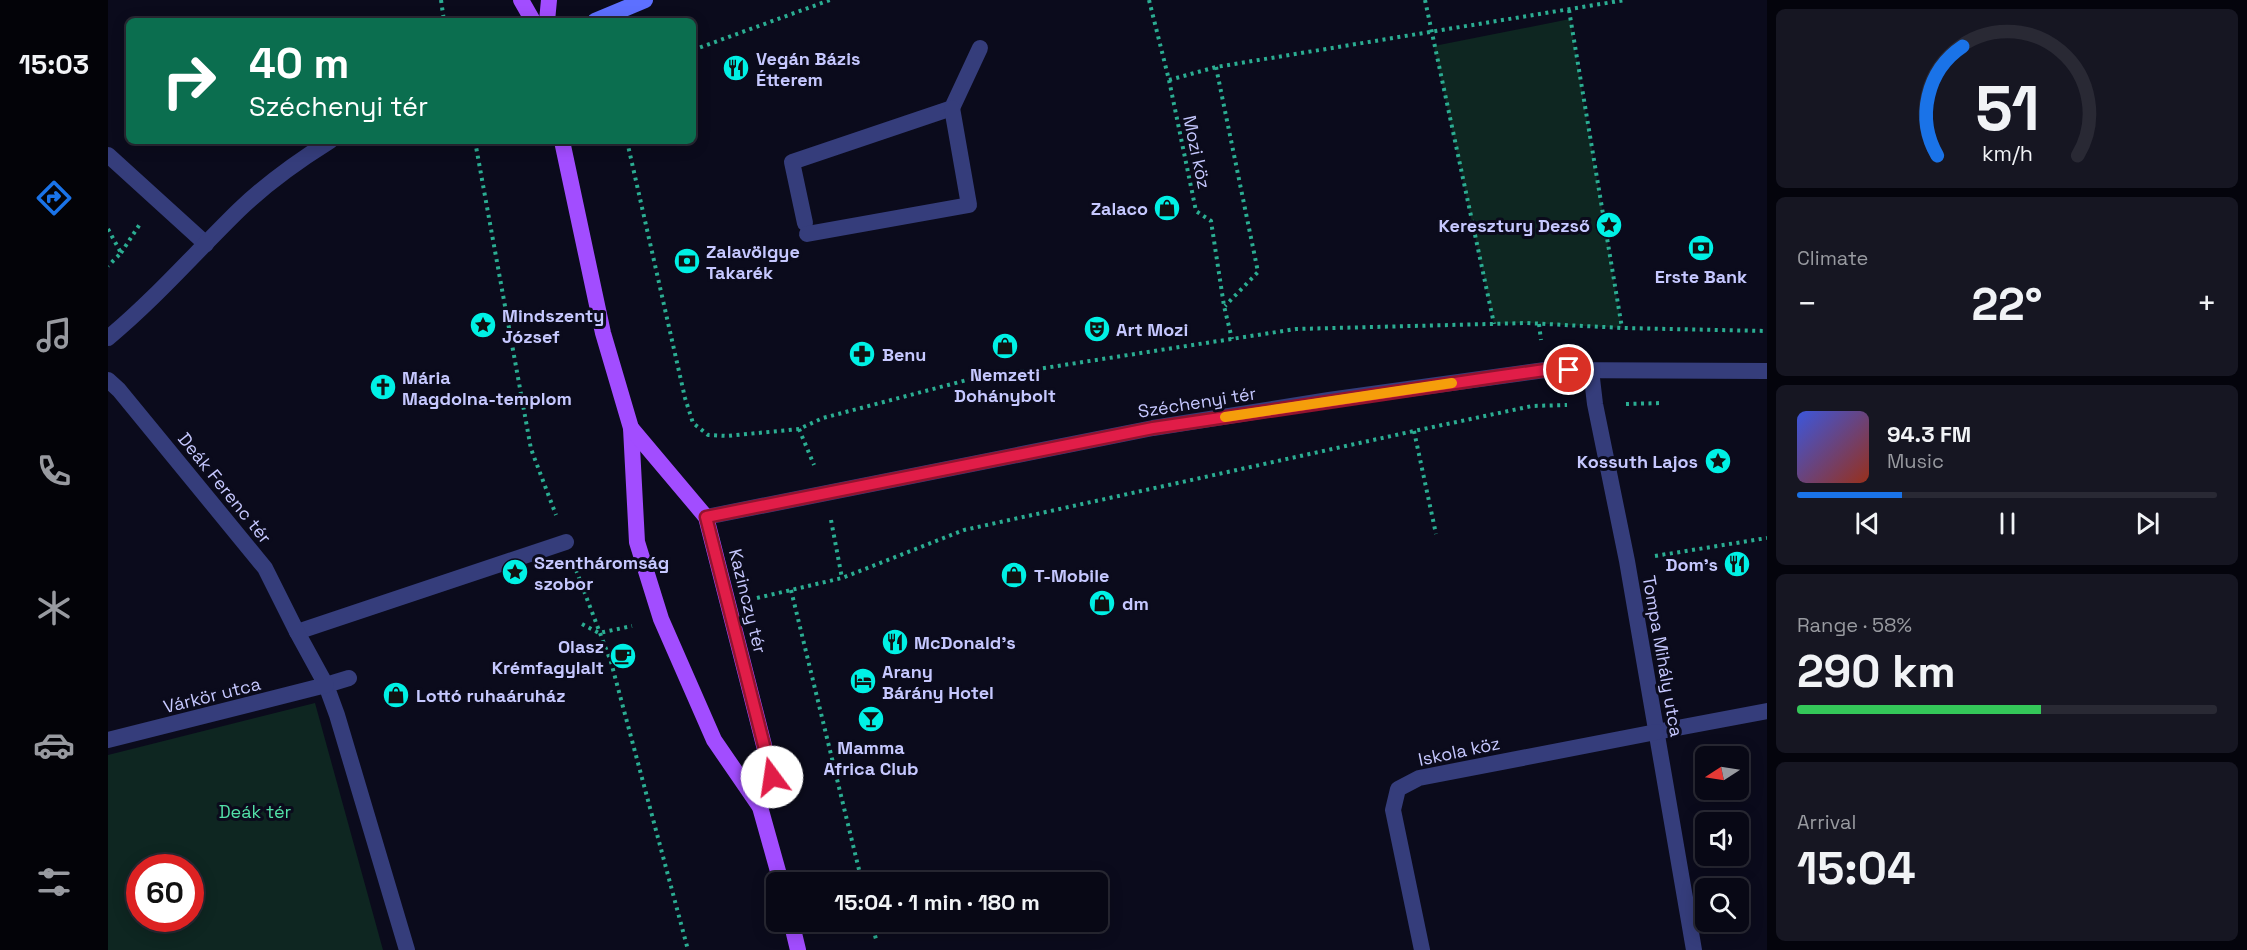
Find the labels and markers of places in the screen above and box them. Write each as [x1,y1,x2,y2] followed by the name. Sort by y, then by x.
[756,47,860,91] place label: Vegán Bázis Étterem
[721,53,751,83] restaurant icon: Vegán Bázis Étterem
[1152,193,1182,223] shop icon: Zalaco
[1091,197,1148,220] place label: Zalaco
[1594,210,1624,240] place icon: Keresztury Dezső
[1439,214,1590,237] place label: Keresztury Dezső
[1686,233,1716,263] bank icon: Erste Bank
[706,240,800,284] place label: Zalavölgye Takarék
[672,246,702,276] bank icon: Zalavölgye Takarék
[1655,265,1747,288] place label: Erste Bank
[502,304,604,348] place label: Mindszenty József
[468,310,498,340] place icon: Mindszenty József
[1082,314,1112,344] theatre icon: Art Mozi
[1116,318,1188,341] place label: Art Mozi
[990,331,1020,361] shop icon: Nemzeti Dohánybolt
[847,339,877,369] pharmacy icon: Benu
[882,343,926,366] place label: Benu
[1543,344,1594,395] pin
[954,363,1056,407] place label: Nemzeti Dohánybolt
[402,366,572,410] place label: Mária Magdolna-templom
[368,372,398,402] church icon: Mária Magdolna-templom
[1703,446,1733,476] place icon: Kossuth Lajos
[1577,450,1698,473] place label: Kossuth Lajos
[1722,549,1752,579] restaurant icon: Dom's
[534,551,669,595] place label: Szentháromság szobor
[1665,553,1718,576] place label: Dom's
[500,557,530,587] place icon: Szentháromság szobor
[999,560,1029,590] shop icon: T-Mobile
[1034,564,1109,587] place label: T-Mobile
[1087,588,1117,618] shop icon: dm
[1122,592,1149,615] place label: dm
[880,627,910,657] restaurant icon: McDonald's
[914,631,1016,654] place label: McDonald's
[492,635,604,679] place label: Olasz Krémfagylalt
[608,641,638,671] cafe icon: Olasz Krémfagylalt
[882,660,994,704] place label: Arany Bárány Hotel
[848,666,878,696] hotel icon: Arany Bárány Hotel
[381,680,411,710] shop icon: Lottó ruhaáruház
[416,684,566,707] place label: Lottó ruhaáruház
[856,704,886,734] bar icon: Mamma Africa Club
[823,736,919,780] place label: Mamma Africa Club

